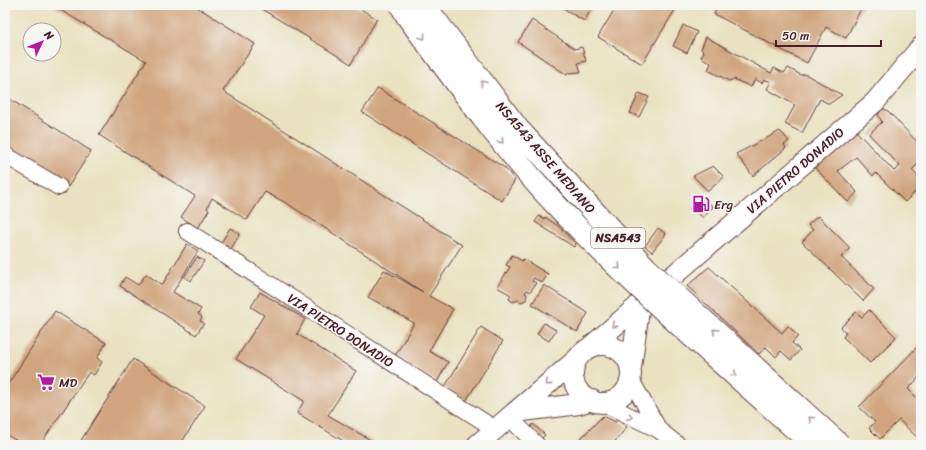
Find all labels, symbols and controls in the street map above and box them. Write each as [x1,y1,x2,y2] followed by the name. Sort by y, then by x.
[22,22,62,62] north arrow
[776,22,881,48] scale bar
[782,25,809,47] text: 50 m
[39,26,59,45] text: N
[418,33,425,40] one-way arrow
[481,81,488,88] one-way arrow
[490,96,601,219] street label: NSA543 ASSE MEDIANO
[741,121,850,220] street label: VIA PIETRO DONADIO
[496,137,503,144] one-way arrow
[714,193,734,216] place label: Erg
[691,194,711,214] fuel station icon: Erg
[591,228,645,248] road number: NSA543
[613,263,621,270] one-way arrow
[283,287,399,374] street label: VIA PIETRO DONADIO
[612,321,619,328] one-way arrow
[712,328,720,336] one-way arrow
[729,369,737,377] one-way arrow
[59,371,78,394] place label: MD
[36,372,56,392] supermarket icon: MD
[546,379,553,386] one-way arrow
[626,412,633,420] one-way arrow
[808,416,816,423] one-way arrow

